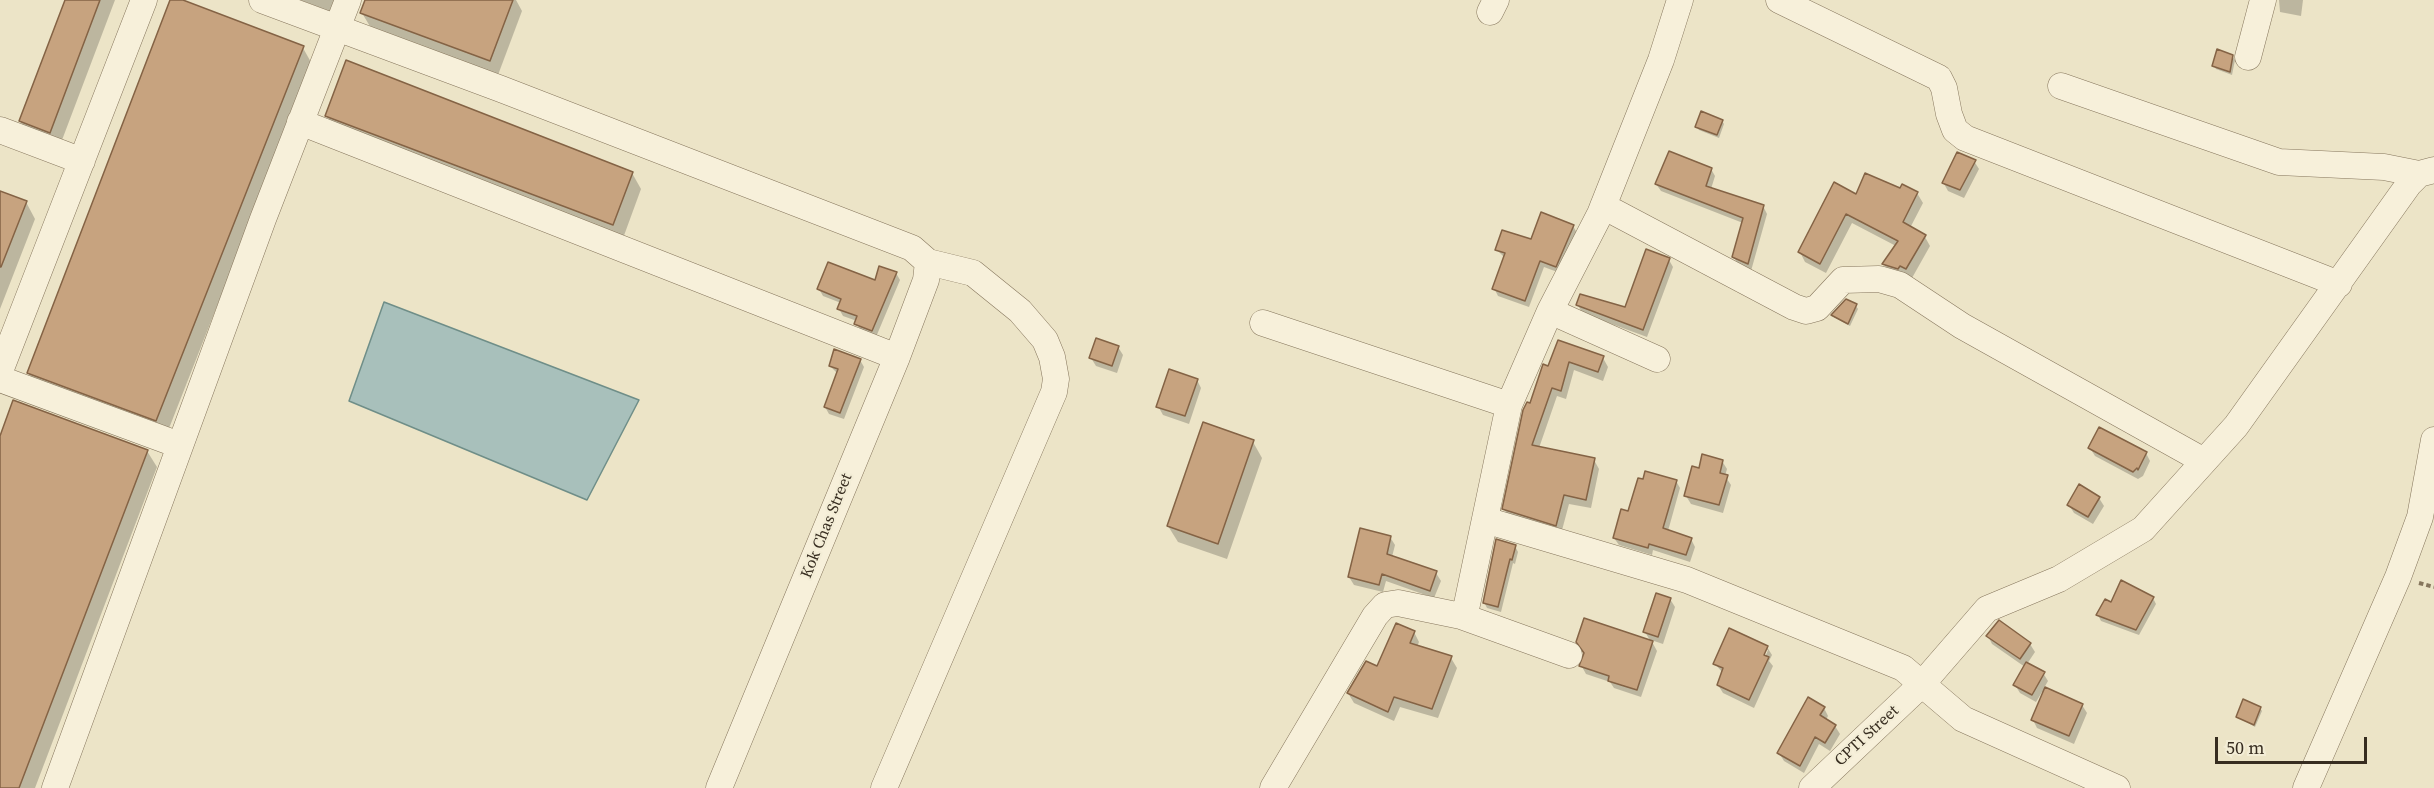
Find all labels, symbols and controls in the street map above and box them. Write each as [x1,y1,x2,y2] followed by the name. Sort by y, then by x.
[797,471,857,581] street label: Kok Chas Street
[1831,702,1903,770] street label: CPTI Street
[2218,725,2370,763] scale bar
[2226,735,2264,760] text: 50 m

